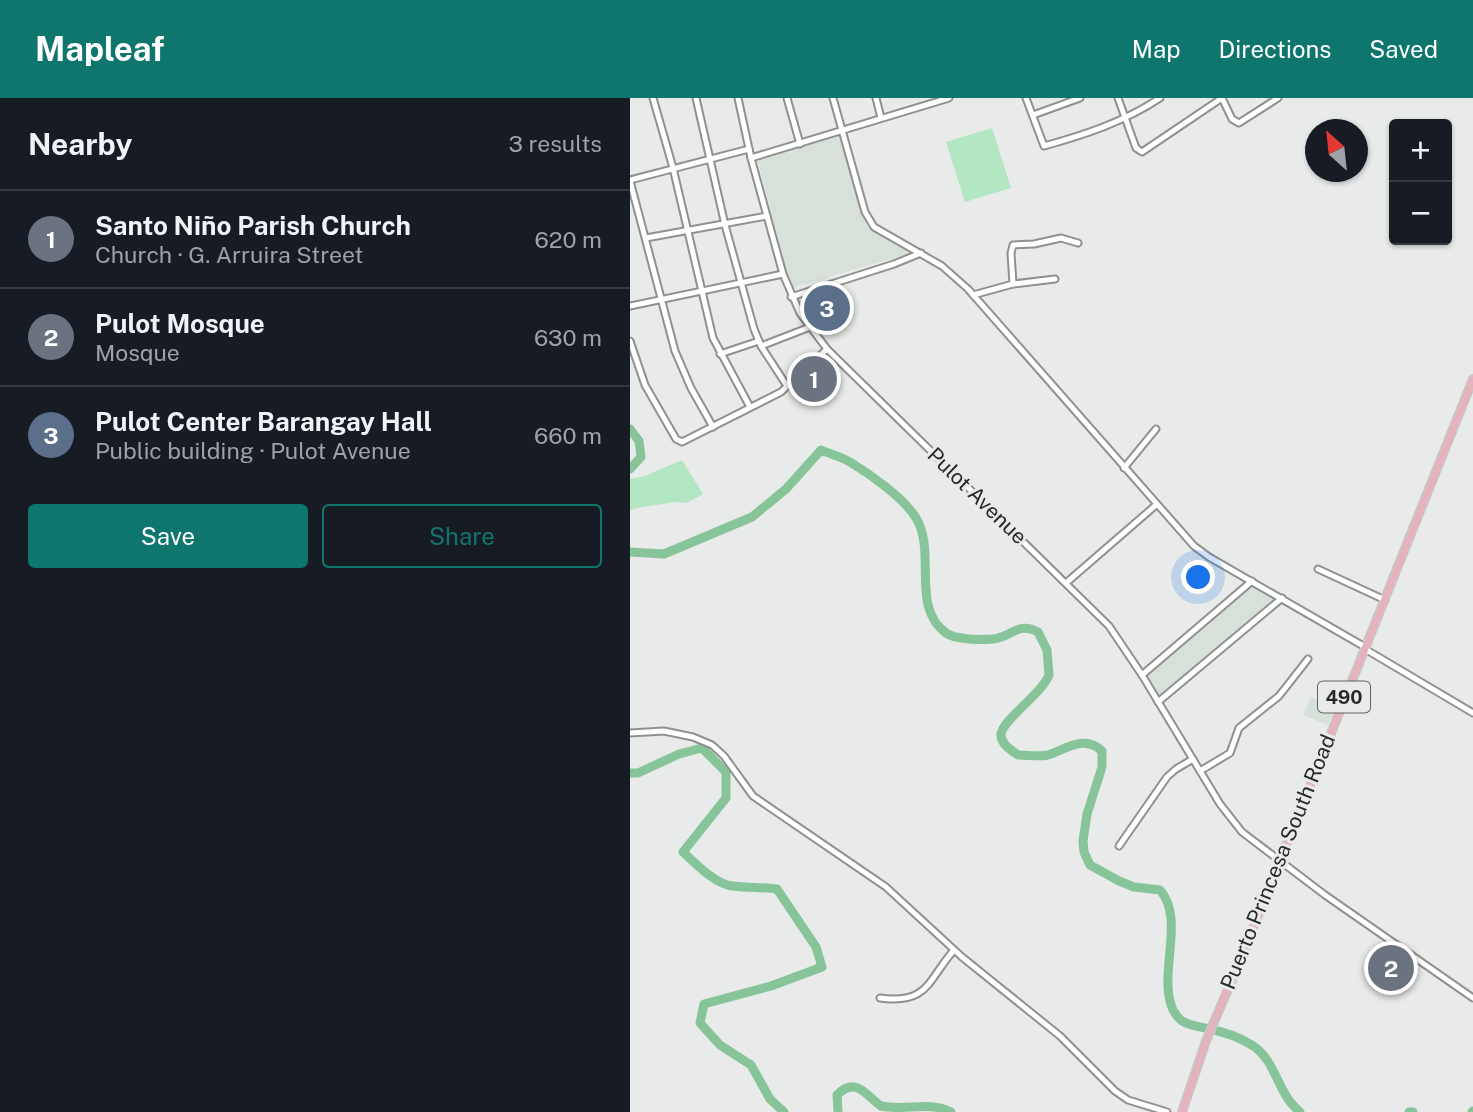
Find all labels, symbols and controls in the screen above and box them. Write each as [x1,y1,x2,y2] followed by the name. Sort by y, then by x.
[35,30,164,68] text: Mapleaf
[1132,35,1181,63] text: Map
[1219,35,1331,63] text: Directions
[1369,35,1438,63] text: Saved
[1305,119,1368,182] north arrow
[1389,119,1452,245] map controls
[1389,119,1452,182] button: +
[28,126,132,162] text: Nearby
[508,130,602,157] text: 3 results
[1389,182,1452,245] button: −
[95,210,411,241] text: Santo Niño Parish Church
[46,226,56,253] text: 1
[534,226,602,253] text: 620 m
[95,241,364,268] text: Church · G. Arruira Street
[804,282,850,334] pin: 3
[95,308,265,339] text: Pulot Mosque
[44,324,58,351] text: 2
[534,324,602,351] text: 630 m
[95,339,180,366] text: Mosque
[791,353,837,405] pin: 1
[95,406,432,437] text: Pulot Center Barangay Hall
[43,422,59,449] text: 3
[534,422,602,449] text: 660 m
[95,437,411,464] text: Public building · Pulot Avenue
[923,442,1032,549] street label: Pulot Avenue
[28,504,308,568] button: Save
[322,504,602,568] button: Share
[1181,560,1215,594] your location
[1318,682,1370,712] road number: 490
[1215,731,1340,993] street label: Puerto Princesa South Road
[1368,942,1414,994] pin: 2

